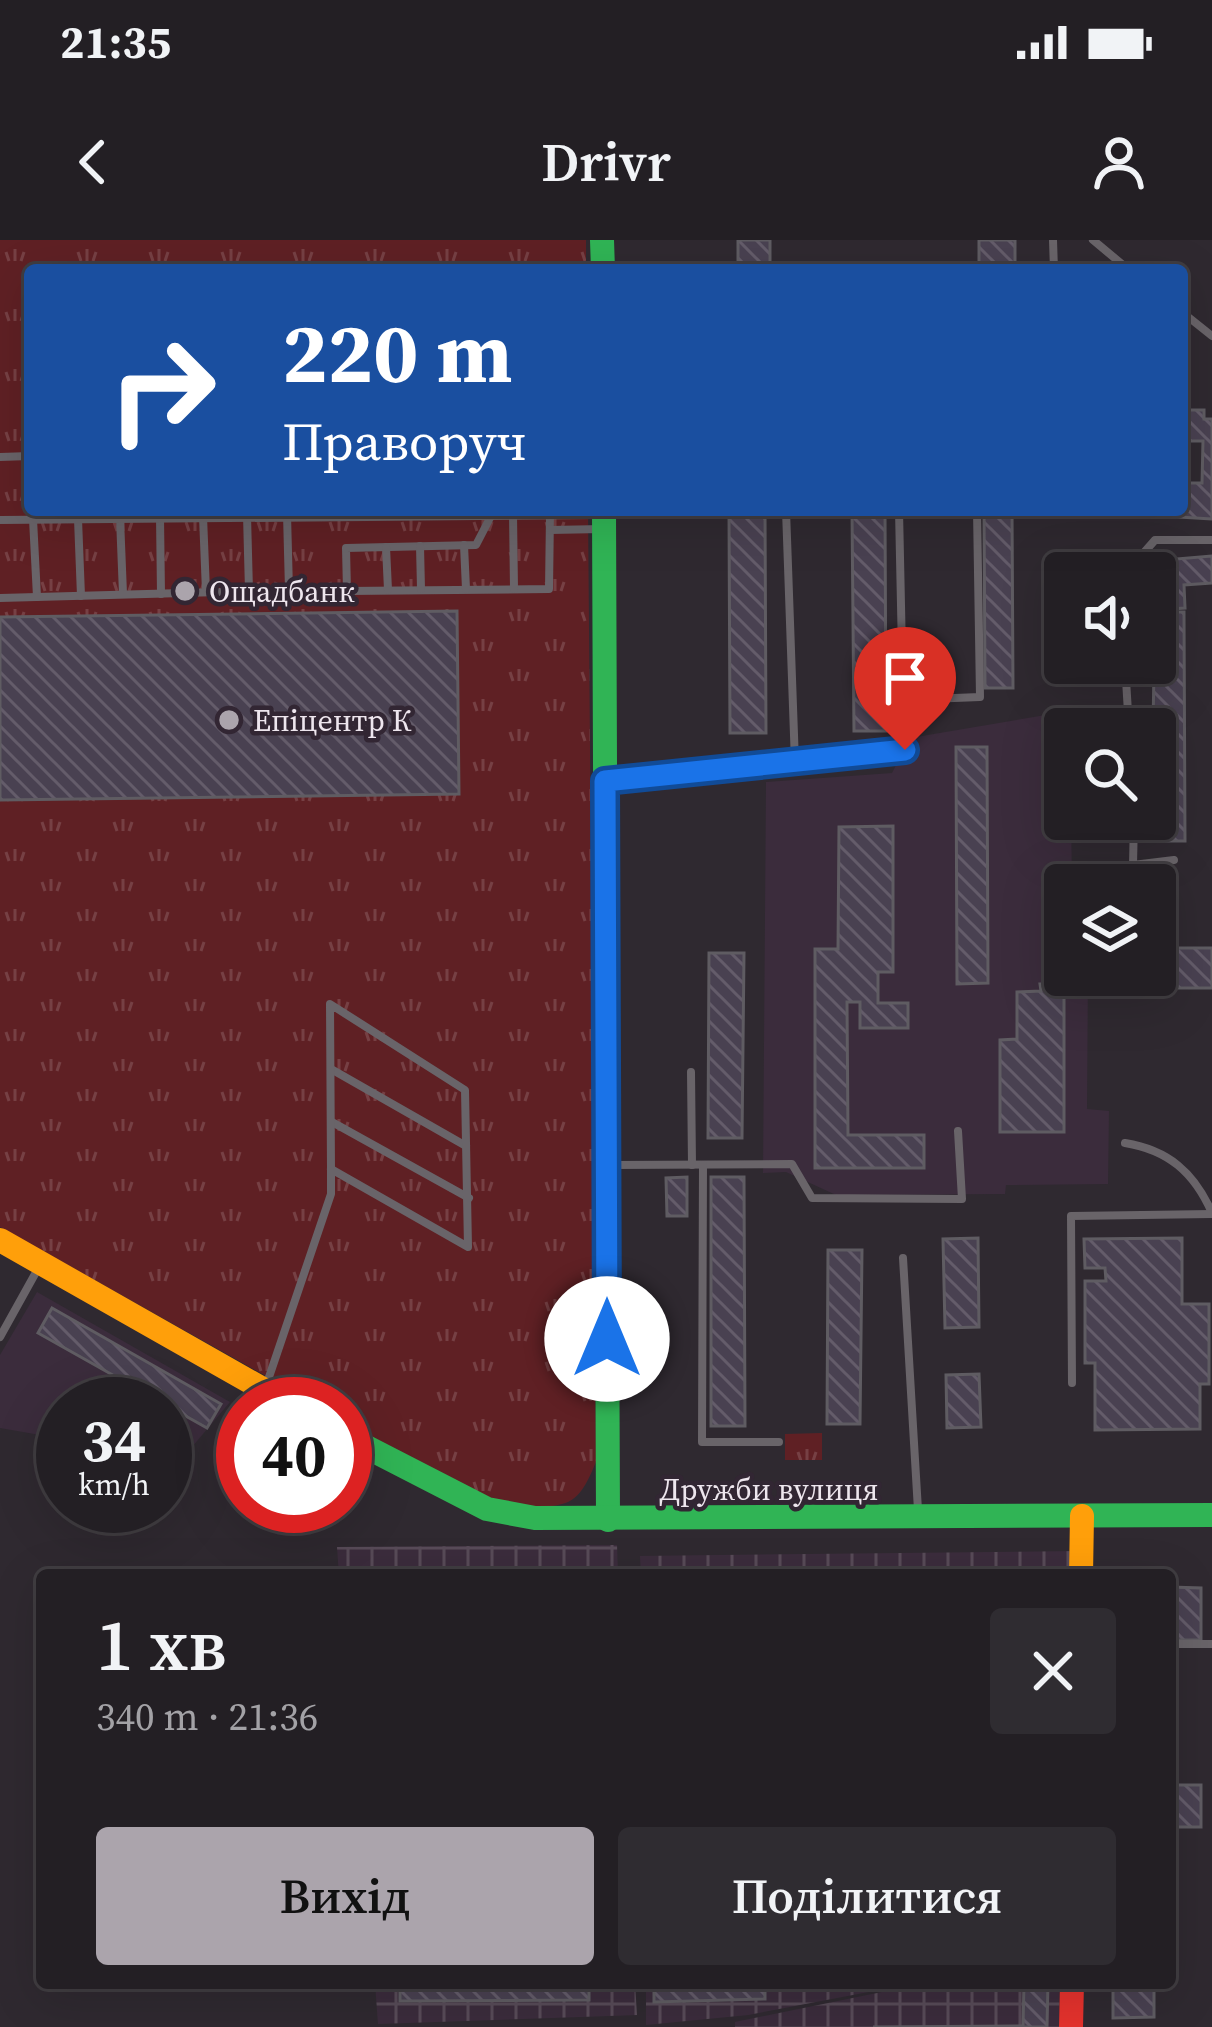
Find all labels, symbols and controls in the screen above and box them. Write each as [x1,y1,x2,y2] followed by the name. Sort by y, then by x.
[60,11,171,73] text: 21:35
[541,125,671,199] text: Drivr
[60,129,126,195] icon: back
[1086,129,1152,195] icon: person
[282,295,513,410] text: 220 m
[84,312,240,468] icon: right
[282,404,527,478] text: Праворуч
[1044,552,1176,996] map controls
[1044,552,1176,684] button: sound
[209,571,355,612] place label: Ощадбанк
[172,578,198,604] marker: Ощадбанк
[854,627,956,750] pin
[872,645,938,711] icon: arrive
[253,700,412,741] place label: Епіцентр К
[216,707,242,733] marker: Епіцентр К
[1044,708,1176,840] button: search
[1044,864,1176,996] button: layers
[544,1276,670,1402] position arrow
[216,1377,372,1533] speed limit sign: 40
[81,1399,147,1481] text: 34
[78,1464,150,1505] text: km/h
[660,1469,878,1510] street label: Дружби вулиця
[96,1595,227,1694] text: 1 хв
[990,1608,1116,1734] button: close
[96,1690,318,1743] text: 340 m · 21:36
[96,1827,594,1965] button: Вихід
[618,1827,1116,1965] button: Поділитися

